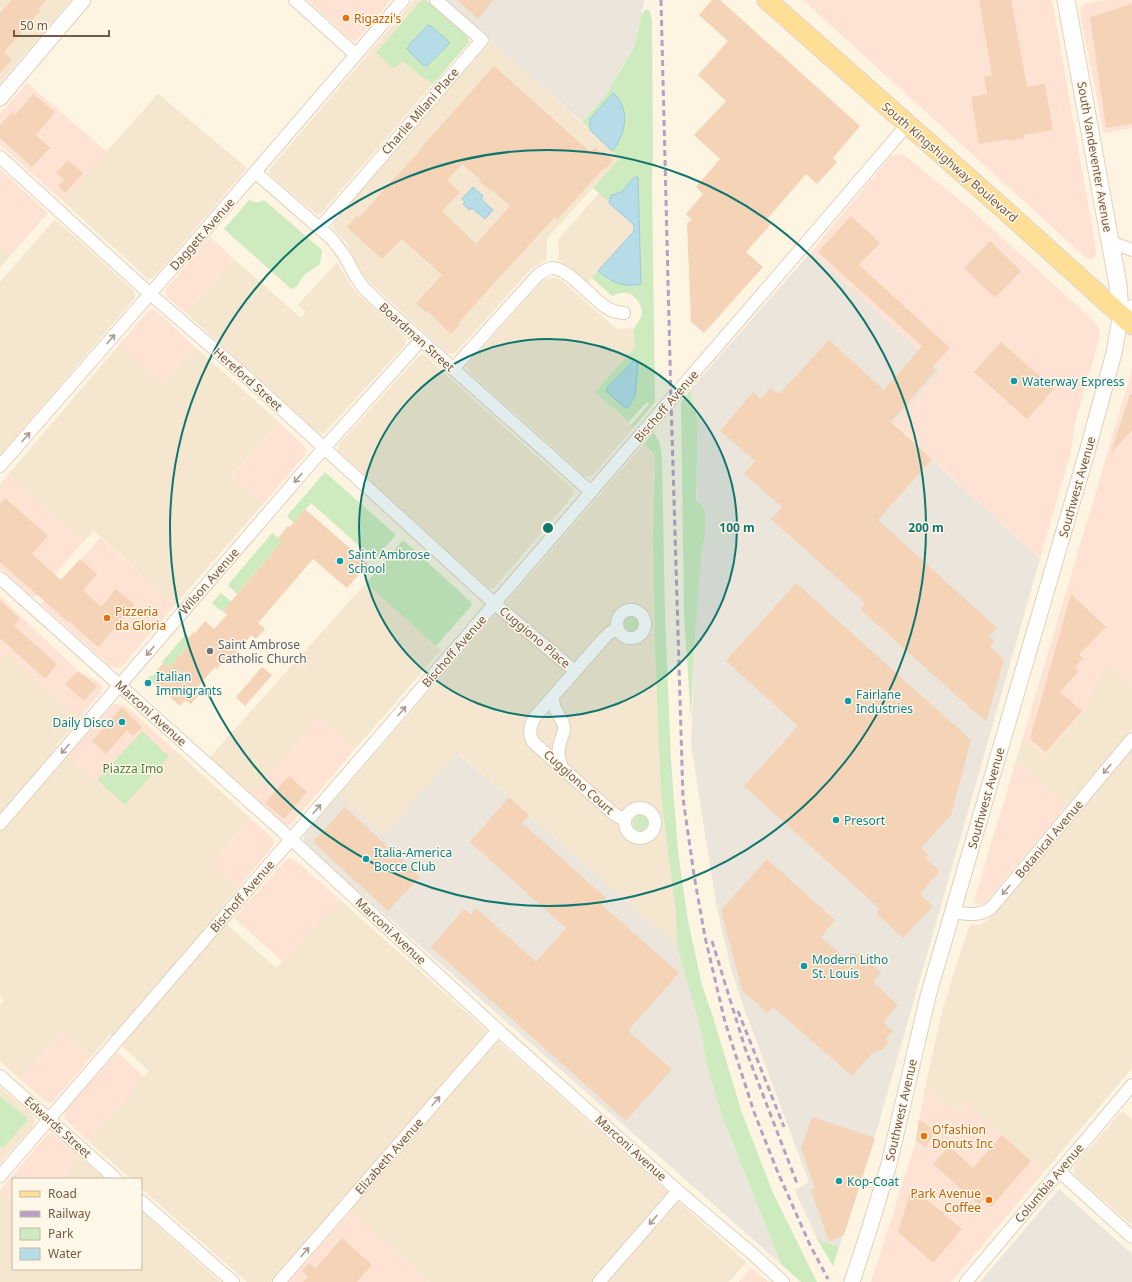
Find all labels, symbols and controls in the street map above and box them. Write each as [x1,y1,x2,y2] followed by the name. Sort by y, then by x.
[354,10,401,27] place label: Rigazzi's
[14,12,109,38] scale bar
[341,13,351,23] marker: Rigazzi's
[20,17,48,34] text: 50 m
[378,64,463,158] street label: Charlie Milani Place
[1073,80,1117,234] street label: South Vandeventer Avenue
[878,98,1022,226] street label: South Kingshighway Boulevard
[166,194,238,274] street label: Daggett Avenue
[376,299,459,376] street label: Boardman Street
[106,334,116,344] one-way arrow
[210,343,287,415] street label: Hereford Street
[630,366,702,446] street label: Bischoff Avenue
[1022,373,1125,390] place label: Waterway Express
[1009,376,1019,386] marker: Waterway Express
[21,432,30,442] one-way arrow
[1054,434,1100,540] street label: Southwest Avenue
[294,473,303,483] one-way arrow
[719,519,755,536] text: 100 m
[908,519,944,536] text: 200 m
[541,521,555,535] centre of rings
[175,544,243,618] street label: Wilson Avenue
[348,546,430,577] place label: Saint Ambrose School
[335,556,345,566] marker: Saint Ambrose School
[496,602,574,672] street label: Cuggiono Place
[115,603,166,634] place label: Pizzeria da Gloria
[418,611,490,691] street label: Bischoff Avenue
[102,613,112,623] marker: Pizzeria da Gloria
[218,636,307,667] place label: Saint Ambrose Catholic Church
[145,645,154,656] one-way arrow
[205,646,215,656] marker: Saint Ambrose Catholic Church
[156,668,222,699] place label: Italian Immigrants
[111,676,191,750] street label: Marconi Avenue
[143,678,153,688] marker: Italian Immigrants
[856,686,913,717] place label: Fairlane Industries
[843,696,853,706] marker: Fairlane Industries
[397,706,406,716] one-way arrow
[52,714,114,731] place label: Daily Disco
[117,717,127,727] marker: Daily Disco
[60,744,69,754] one-way arrow
[963,745,1009,851] street label: Southwest Avenue
[540,746,618,819] street label: Cuggiono Court
[103,760,163,777] park label: Piazza Imo
[1103,763,1111,774] one-way arrow
[1011,796,1087,882] street label: Botanical Avenue
[312,804,321,814] one-way arrow
[844,812,886,829] place label: Presort
[831,815,841,825] marker: Presort
[374,844,452,875] place label: Italia-America Bocce Club
[361,854,371,864] marker: Italia-America Bocce Club
[206,856,278,936] street label: Bischoff Avenue
[1001,885,1010,895] one-way arrow
[352,894,430,968] street label: Marconi Avenue
[812,951,888,982] place label: Modern Litho St. Louis
[799,961,809,971] marker: Modern Litho St. Louis
[881,1057,921,1163] street label: Southwest Avenue
[21,1092,96,1162] street label: Edwards Street
[431,1096,440,1107] one-way arrow
[591,1111,671,1185] street label: Marconi Avenue
[351,1114,427,1198] street label: Elizabeth Avenue
[932,1121,994,1152] place label: O'fashion Donuts Inc
[919,1131,929,1141] marker: O'fashion Donuts Inc
[1011,1139,1087,1226] street label: Columbia Avenue
[847,1173,900,1190] place label: Kop-Coat
[834,1176,844,1186] marker: Kop-Coat
[12,1178,142,1270] legend
[48,1185,77,1202] text: Road
[910,1185,981,1216] place label: Park Avenue Coffee
[984,1195,994,1205] marker: Park Avenue Coffee
[48,1205,92,1222] text: Railway
[648,1215,657,1225] one-way arrow
[48,1225,74,1242] text: Park
[48,1245,82,1262] text: Water
[300,1247,309,1258] one-way arrow

